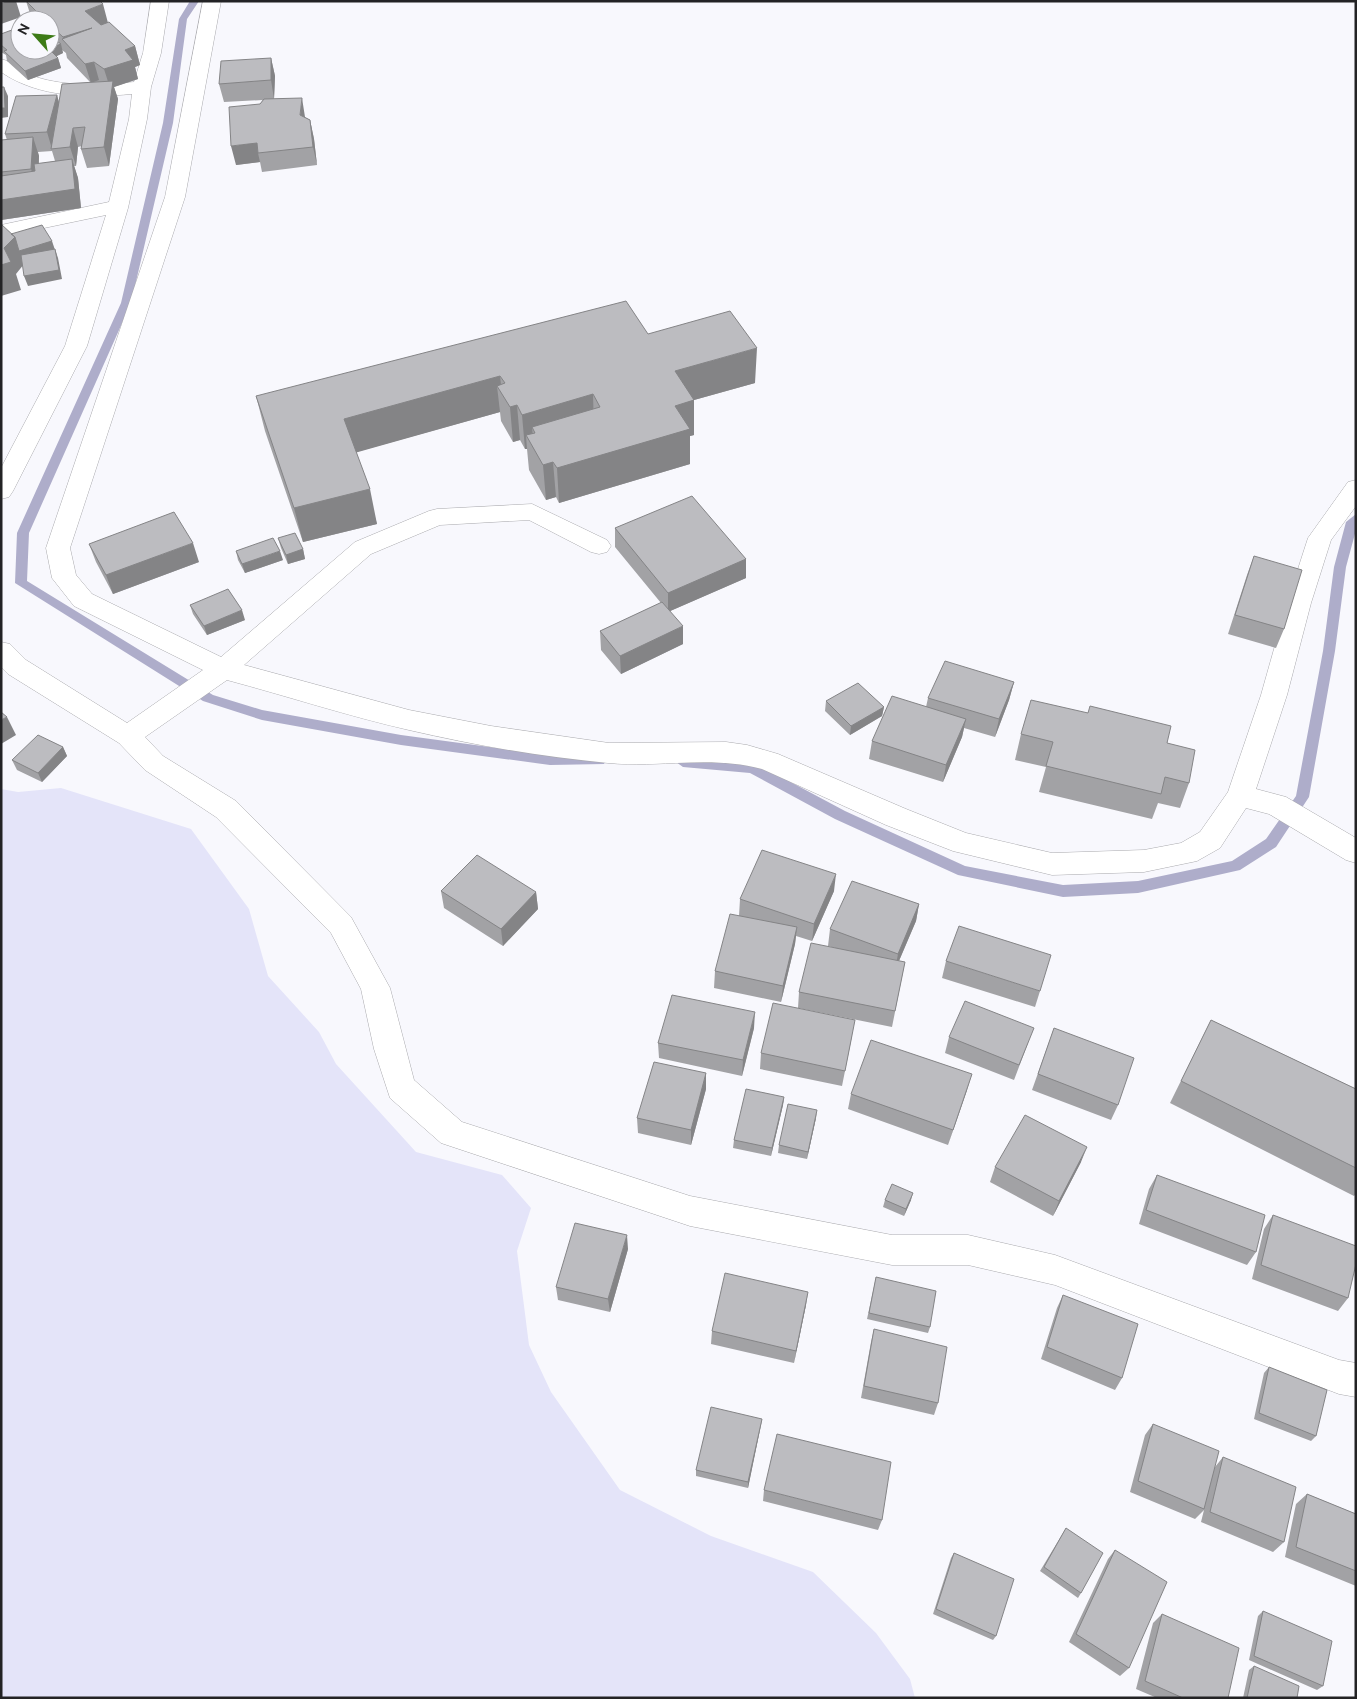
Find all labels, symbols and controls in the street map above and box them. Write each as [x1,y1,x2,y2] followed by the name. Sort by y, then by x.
[10,10,60,60] north arrow
[14,21,33,37] text: N

